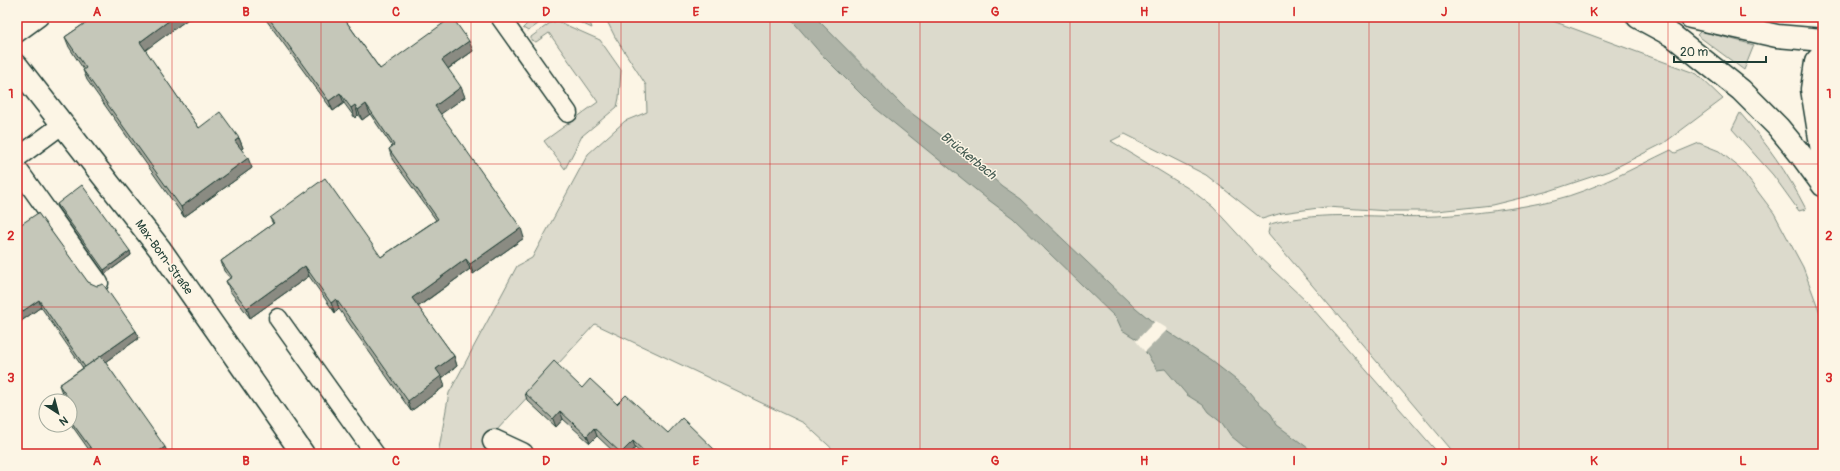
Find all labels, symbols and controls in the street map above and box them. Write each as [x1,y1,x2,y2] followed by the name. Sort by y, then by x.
[93,4,102,20] text: A
[242,4,250,20] text: B
[392,4,400,20] text: C
[542,4,550,20] text: D
[693,4,700,20] text: E
[841,4,849,20] text: F
[991,4,1000,20] text: G
[1140,4,1148,20] text: H
[1292,4,1296,20] text: I
[1441,4,1447,20] text: J
[1590,4,1598,20] text: K
[1739,4,1747,20] text: L
[1674,38,1766,64] scale bar
[1680,45,1709,60] text: 20 m
[8,86,14,102] text: 1
[1826,86,1832,102] text: 1
[937,128,1000,184] water label: Brückerbach
[131,217,196,298] street label: Max-Born-Straße
[7,228,15,244] text: 2
[1825,228,1833,244] text: 2
[7,370,15,386] text: 3
[1825,370,1833,386] text: 3
[38,393,78,433] north arrow
[56,413,70,428] text: N
[93,453,102,469] text: A
[242,453,250,469] text: B
[392,453,400,469] text: C
[542,453,550,469] text: D
[693,453,700,469] text: E
[841,453,849,469] text: F
[991,453,1000,469] text: G
[1140,453,1148,469] text: H
[1292,453,1296,469] text: I
[1441,453,1447,469] text: J
[1590,453,1598,469] text: K
[1739,453,1747,469] text: L

